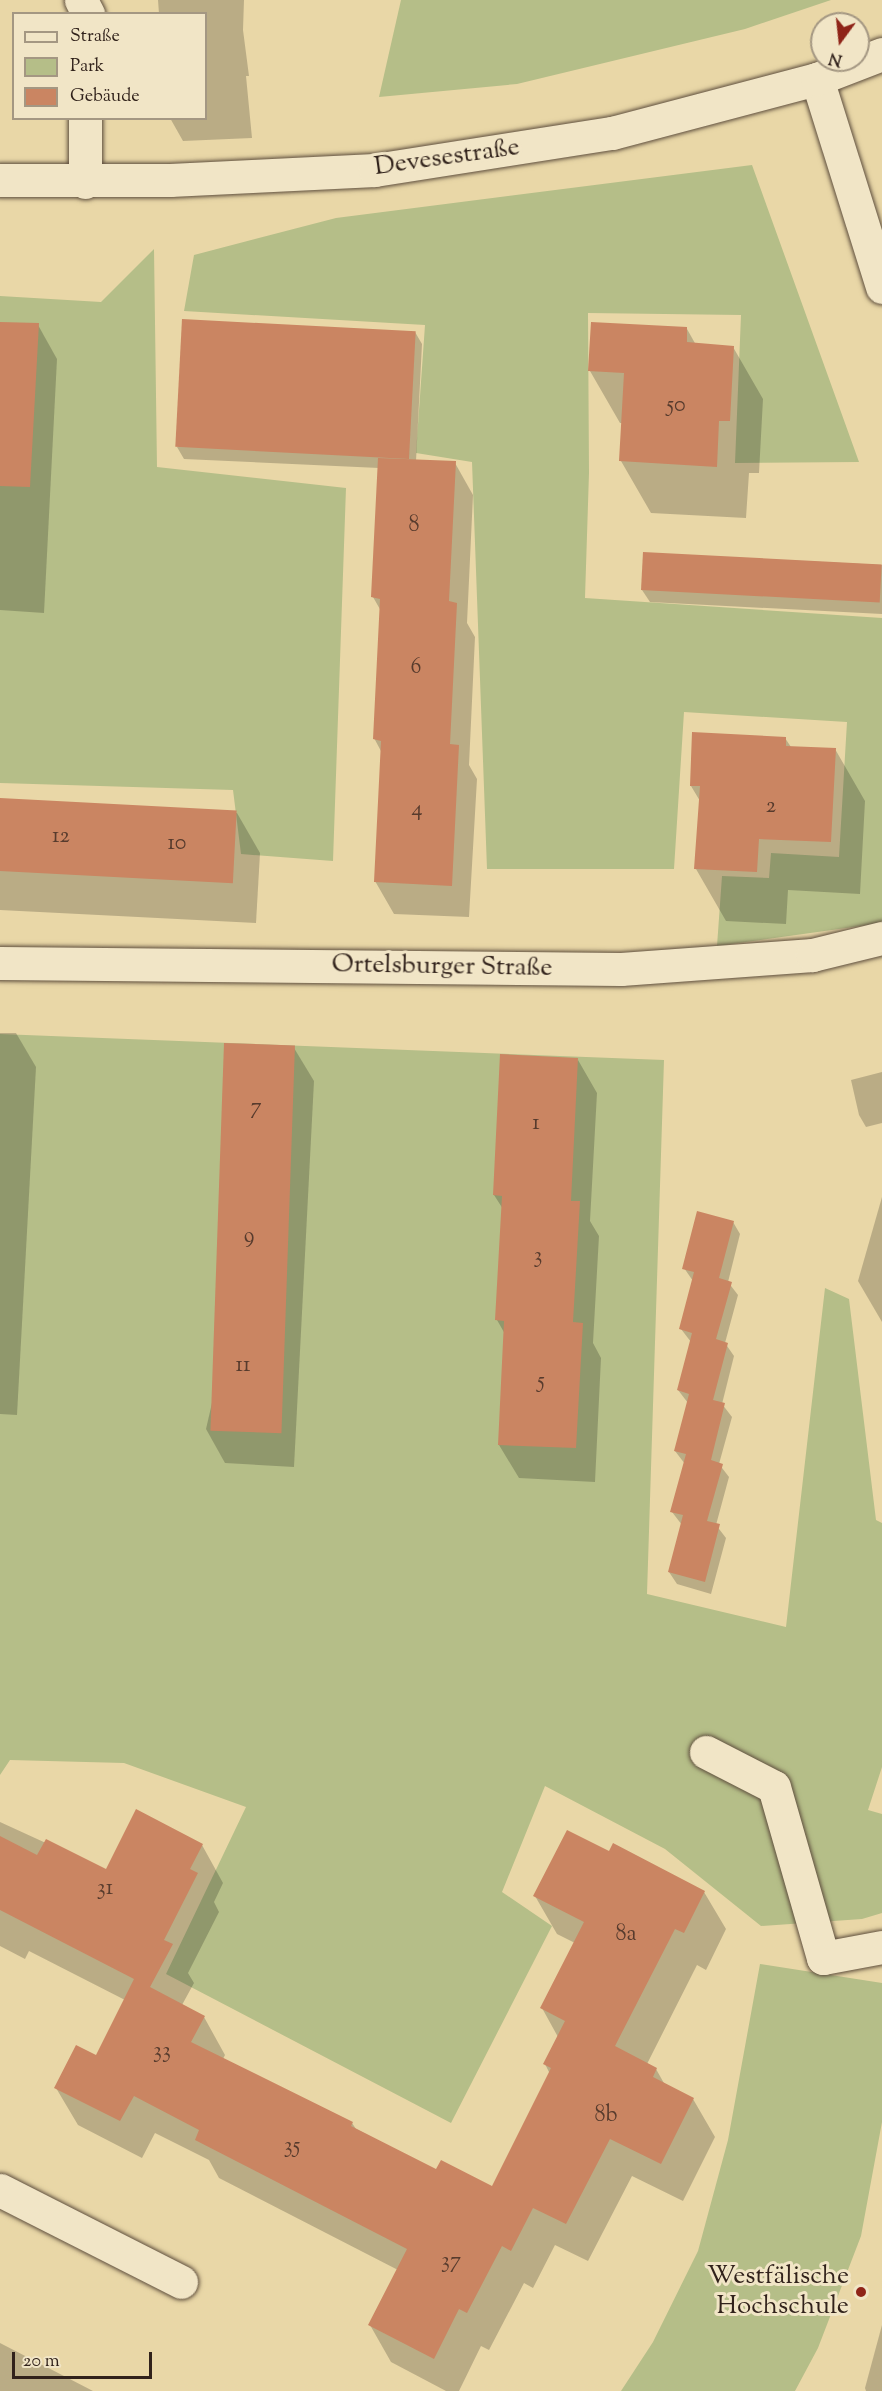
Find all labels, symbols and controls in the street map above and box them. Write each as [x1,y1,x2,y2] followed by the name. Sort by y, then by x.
[12,12,207,120] legend
[810,12,870,72] north arrow
[70,24,120,50] text: Straße
[827,45,845,71] text: N
[70,54,104,80] text: Park
[70,84,140,110] text: Gebäude
[372,132,522,184] street label: Devesestraße
[666,394,686,420] house number: 50
[409,514,419,540] house number: 8
[411,656,421,682] house number: 6
[766,795,776,821] house number: 2
[411,798,423,824] house number: 4
[52,825,70,851] house number: 12
[168,832,186,858] house number: 10
[331,949,553,985] street label: Ortelsburger Straße
[250,1096,262,1122] house number: 7
[532,1112,540,1138] house number: 1
[244,1225,254,1251] house number: 9
[534,1245,542,1271] house number: 3
[236,1354,250,1380] house number: 11
[537,1370,545,1396] house number: 5
[97,1877,113,1903] house number: 31
[615,1923,637,1949] house number: 8a
[153,2040,171,2066] house number: 33
[594,2104,618,2130] house number: 8b
[284,2135,300,2161] house number: 35
[441,2250,461,2276] house number: 37
[707,2261,849,2322] place label: Westfälische Hochschule
[854,2285,868,2299] marker: Westfälische Hochschule
[15,2340,154,2378] scale bar
[23,2349,60,2375] text: 20 m

